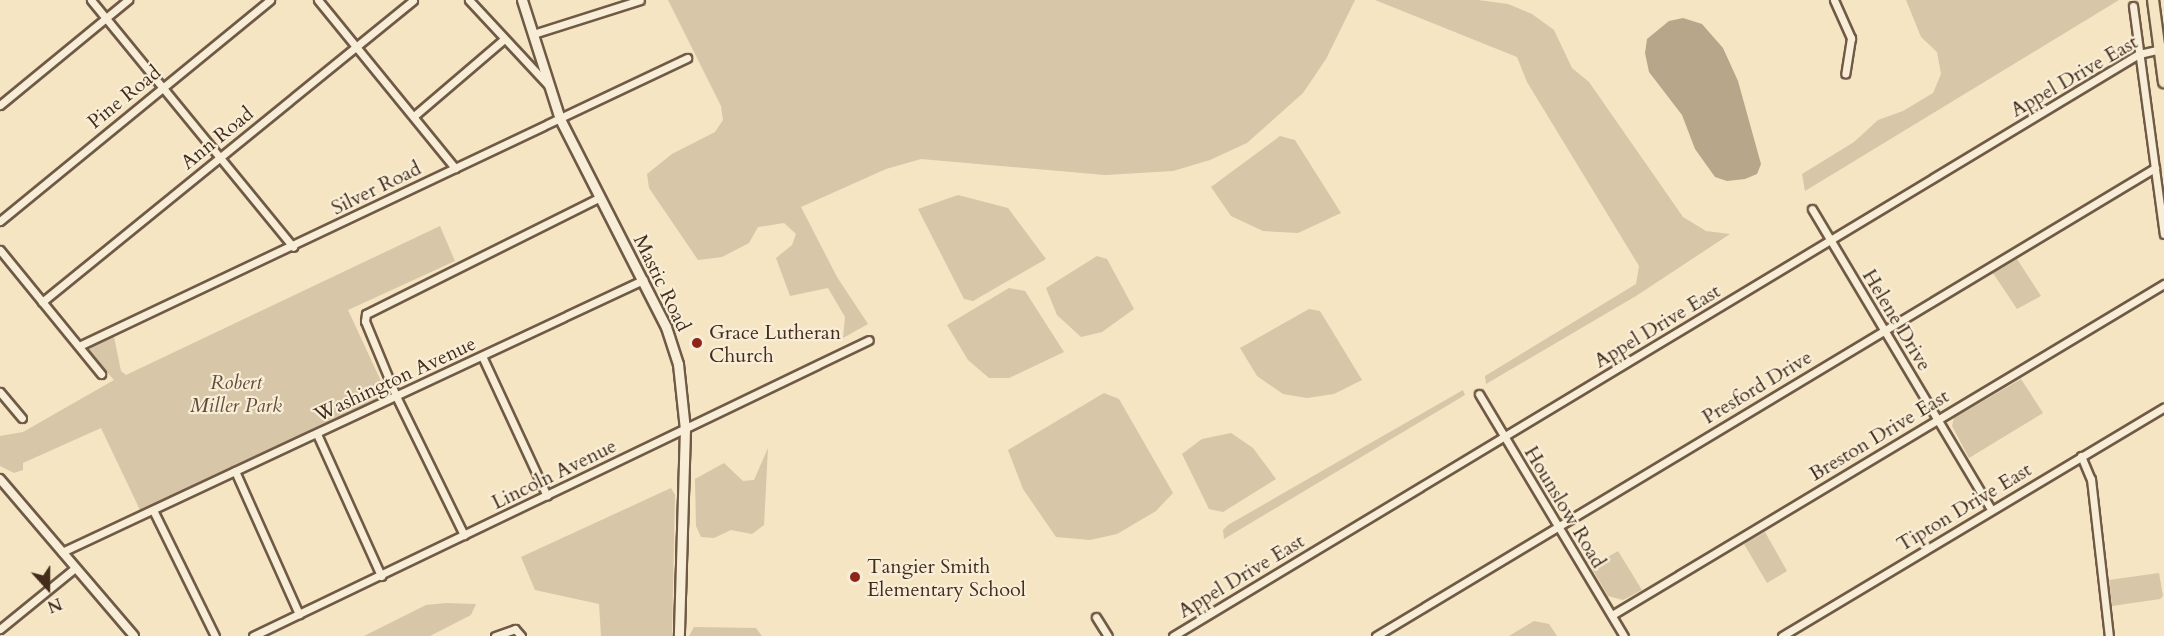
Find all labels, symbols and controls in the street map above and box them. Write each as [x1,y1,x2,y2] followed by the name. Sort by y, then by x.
[2006,30,2142,122] street label: Appel Drive East
[83,60,165,134] street label: Pine Road
[176,102,258,174] street label: Ann Road
[327,156,425,220] street label: Silver Road
[628,231,696,335] street label: Mastic Road
[1857,265,1937,375] street label: Helene Drive
[1590,279,1724,373] street label: Appel Drive East
[709,320,841,367] place label: Grace Lutheran Church
[310,331,480,427] street label: Washington Avenue
[690,336,704,350] marker: Grace Lutheran Church
[1698,345,1816,429] street label: Presford Drive
[190,370,282,417] park label: Robert Miller Park
[1805,384,1953,486] street label: Breston Drive East
[488,433,620,515] street label: Lincoln Avenue
[1519,442,1611,572] street label: Hounslow Road
[1892,457,2036,557] street label: Tipton Drive East
[1174,529,1308,623] street label: Appel Drive East
[867,554,1026,601] place label: Tangier Smith Elementary School
[18,558,78,618] north arrow
[848,570,862,584] marker: Tangier Smith Elementary School
[44,592,65,618] text: N

